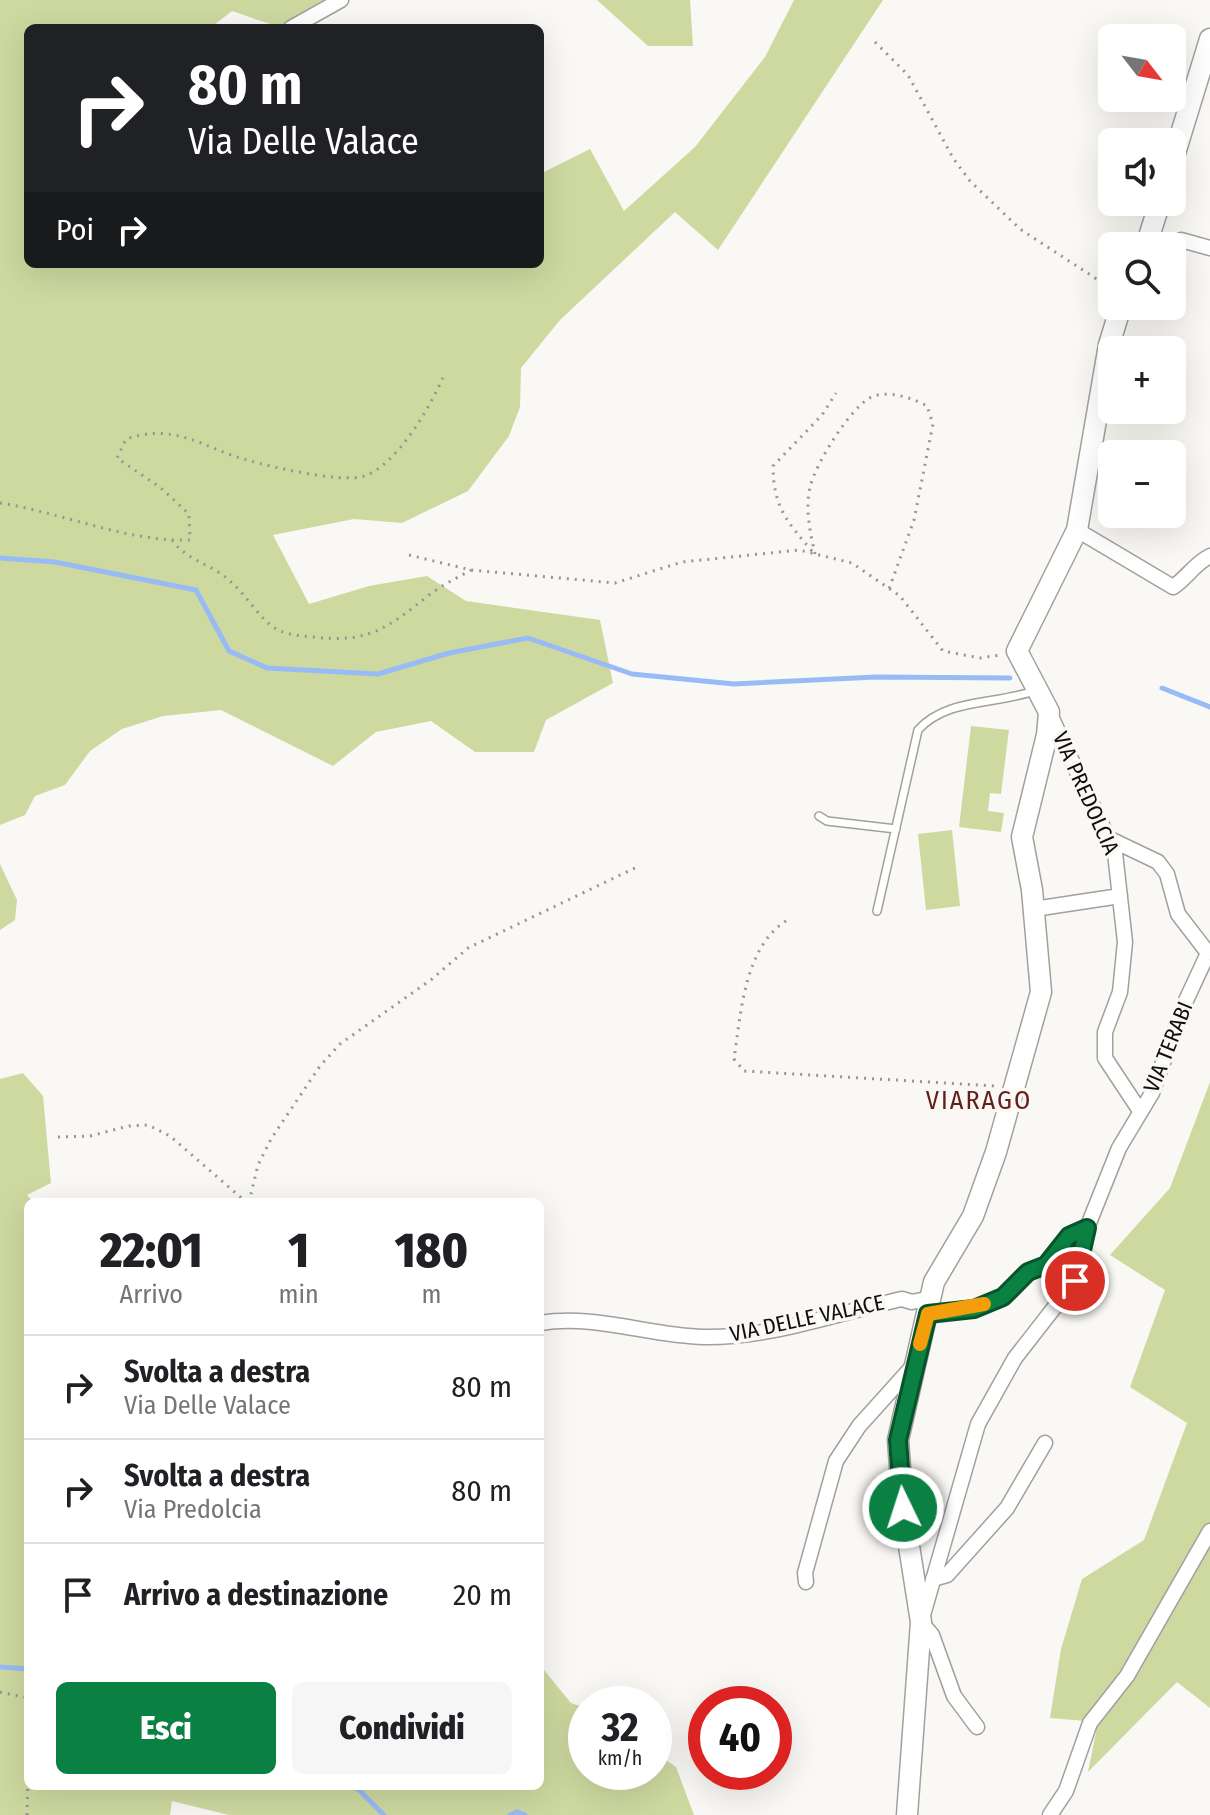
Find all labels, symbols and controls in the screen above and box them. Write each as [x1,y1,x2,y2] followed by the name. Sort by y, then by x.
[1098,24,1186,112] north arrow
[1098,24,1186,528] map controls
[188,52,303,119] text: 80 m
[56,56,160,160] icon: right
[188,120,419,164] text: Via Delle Valace
[1098,128,1186,216] button: sound
[110,208,154,252] icon: right
[56,212,94,248] text: Poi
[1098,232,1186,320] button: search
[1098,336,1186,424] button: +
[1098,440,1186,528] button: −
[1047,727,1125,859] street label: VIA PREDOLCIA
[1138,998,1198,1096] street label: VIA TERABI
[926,1085,1032,1116] district label: VIARAGO
[100,1222,203,1280] text: 22:01
[288,1222,309,1280] text: 1
[395,1222,468,1280] text: 180
[1041,1247,1109,1315] pin
[1053,1259,1097,1303] icon: arrive
[120,1279,183,1310] text: Arrivo
[279,1279,319,1310] text: min
[421,1279,441,1310] text: m
[727,1288,887,1348] street label: VIA DELLE VALACE
[124,1354,310,1390] text: Svolta a destra
[56,1365,100,1409] icon: right
[451,1369,512,1405] text: 80 m
[124,1390,291,1421] text: Via Delle Valace
[124,1458,310,1494] text: Svolta a destra
[861,1466,945,1550] position arrow
[56,1469,100,1513] icon: right
[451,1473,512,1509] text: 80 m
[124,1494,262,1525] text: Via Predolcia
[56,1573,100,1617] icon: arrive
[124,1577,388,1613] text: Arrivo a destinazione
[453,1577,512,1613] text: 20 m
[56,1682,276,1774] button: Esci
[292,1682,512,1774] button: Condividi
[688,1686,792,1790] speed limit sign: 40
[601,1704,639,1752] text: 32
[598,1746,642,1770] text: km/h

